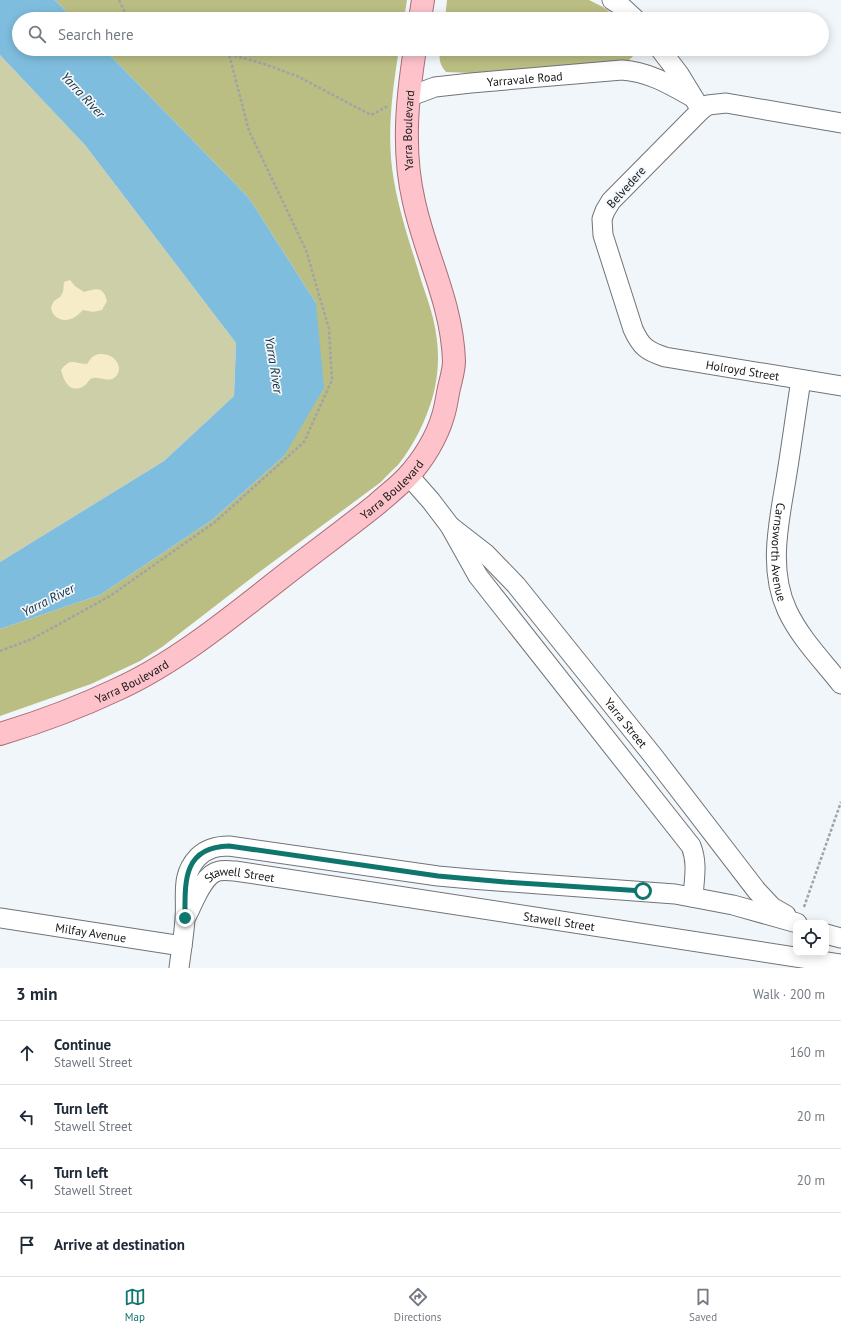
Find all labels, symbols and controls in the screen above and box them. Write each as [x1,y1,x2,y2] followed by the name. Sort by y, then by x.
[12,12,829,56] search box
[26,23,48,45] icon: search
[58,25,134,44] text: Search here
[57,68,109,122] water label: Yarra River
[486,68,563,89] street label: Yarravale Road
[399,89,417,171] street label: Yarra Boulevard
[603,163,649,211] street label: Belvedere
[261,336,287,395] water label: Yarra River
[705,356,781,383] street label: Holroyd Street
[357,457,426,522] street label: Yarra Boulevard
[769,502,790,603] street label: Carnsworth Avenue
[19,579,78,621] water label: Yarra River
[92,656,171,706] street label: Yarra Boulevard
[602,694,651,751] street label: Yarra Street
[200,863,276,885] street label: Stawell Street
[634,882,652,900] route start
[522,908,596,934] street label: Stawell Street
[176,909,194,927] route end
[54,919,127,945] street label: Milfay Avenue
[793,920,829,956] map controls
[793,920,829,956] button: locate
[16,983,57,1005] text: 3 min
[753,986,825,1003] text: Walk · 200 m
[54,1035,111,1054] text: Continue
[16,1042,38,1064] icon: ahead
[790,1044,825,1061] text: 160 m
[54,1054,132,1071] text: Stawell Street
[54,1099,108,1118] text: Turn left
[16,1106,38,1128] icon: left
[797,1108,825,1125] text: 20 m
[54,1118,132,1135] text: Stawell Street
[54,1163,108,1182] text: Turn left
[16,1170,38,1192] icon: left
[797,1172,825,1189] text: 20 m
[54,1182,132,1199] text: Stawell Street
[16,1234,38,1256] icon: arrive
[54,1235,185,1254] text: Arrive at destination
[124,1286,146,1324] tab: Map
[394,1286,441,1324] tab: Directions
[689,1286,717,1324] tab: Saved

